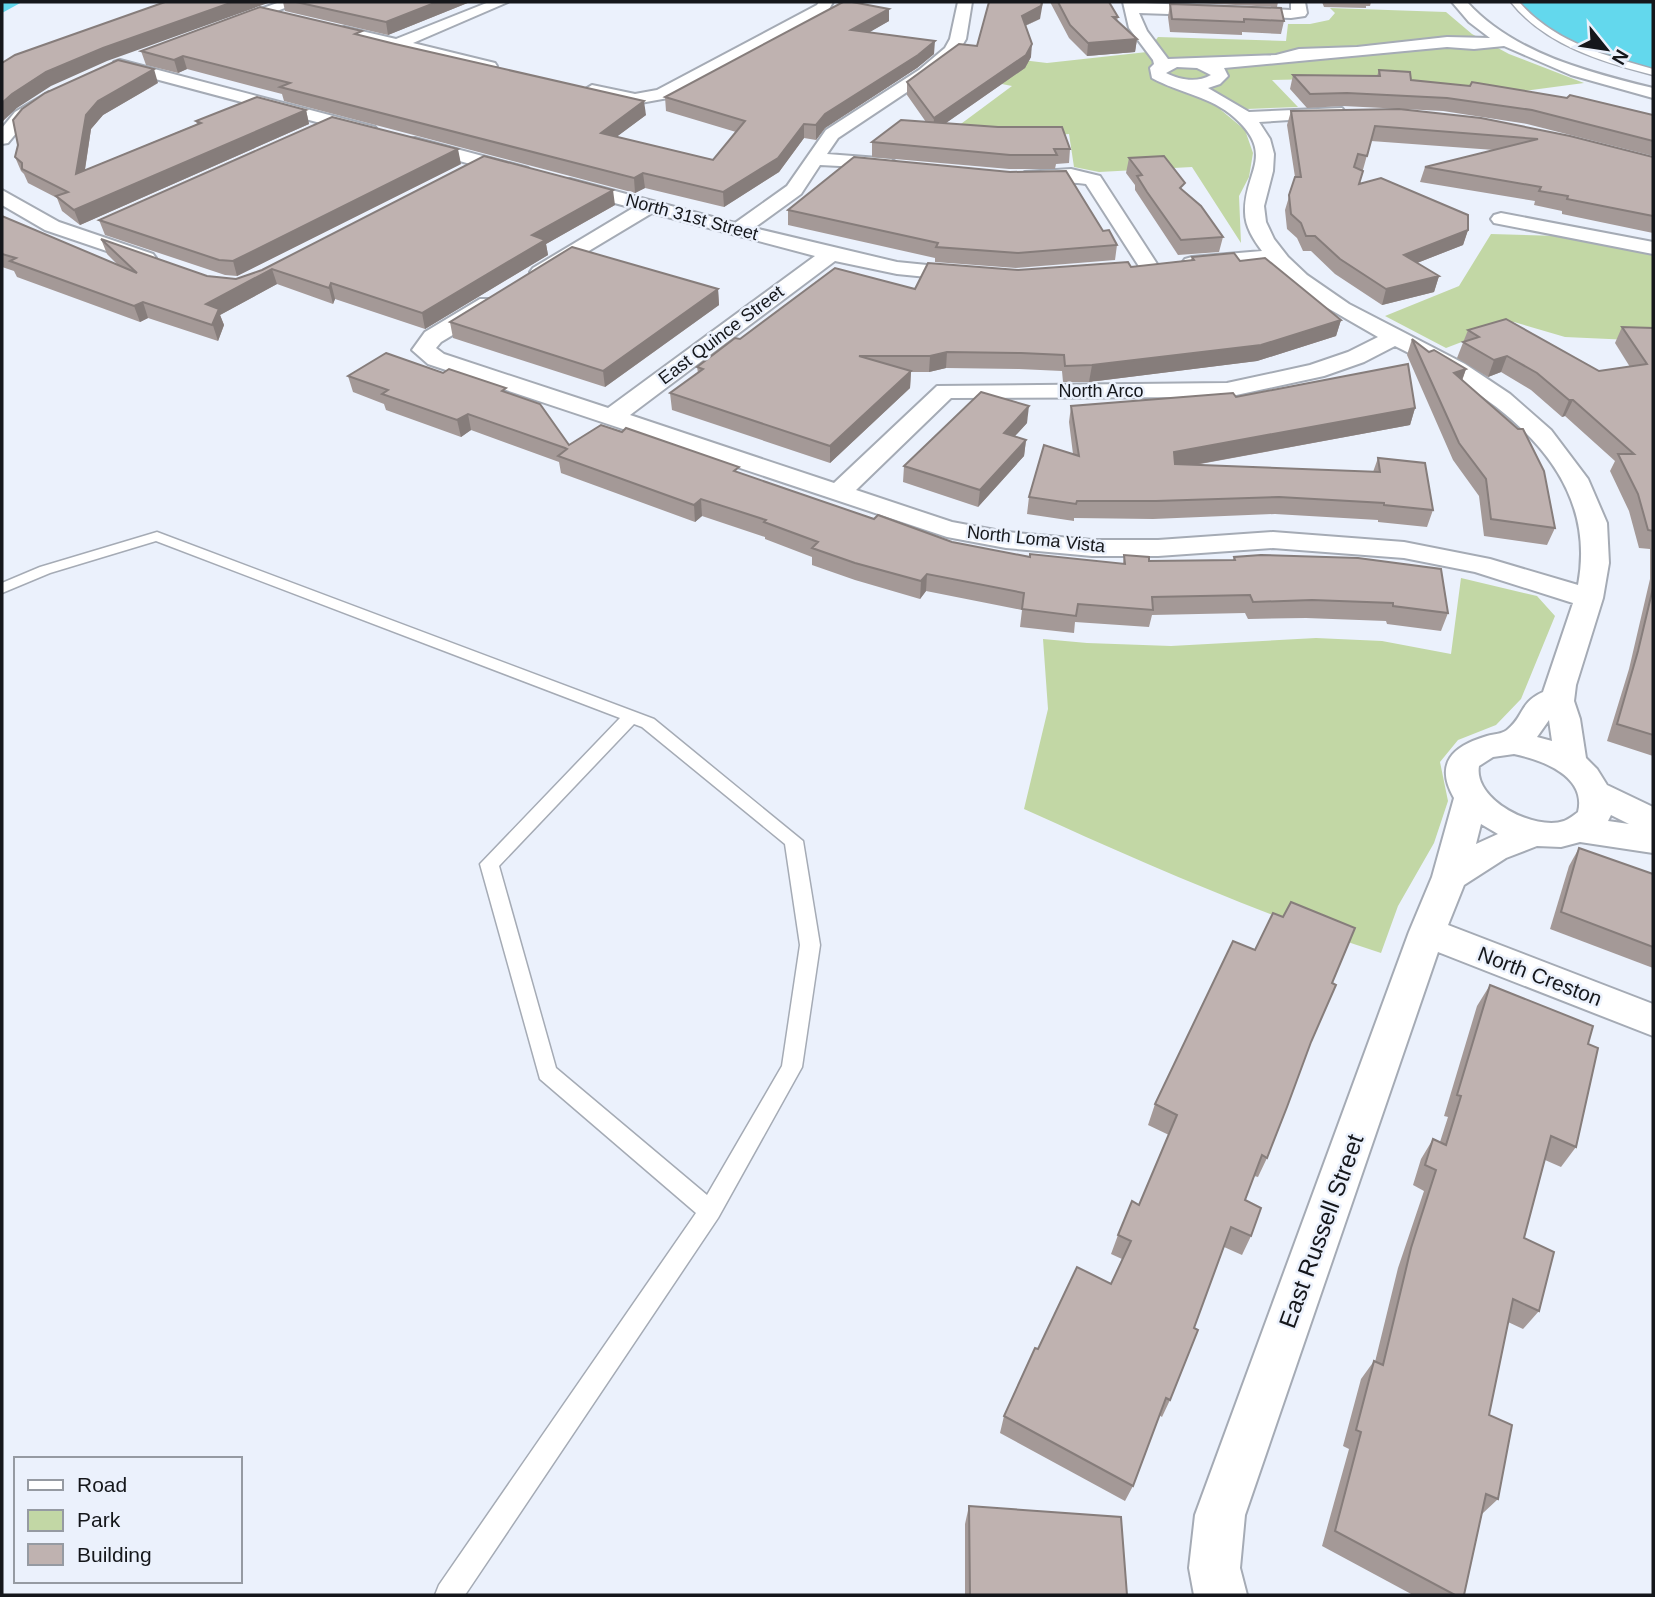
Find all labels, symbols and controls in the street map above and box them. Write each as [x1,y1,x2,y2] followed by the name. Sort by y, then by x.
[1571,14,1641,84] north arrow
[1608,46,1633,68] text: N
[624,190,760,244] street label: North 31st Street
[655,282,787,388] street label: East Quince Street
[1058,381,1144,401] street label: North Arco
[966,522,1107,556] street label: North Loma Vista
[1475,942,1605,1010] street label: North Creston
[1273,1130,1369,1332] street label: East Russell Street
[14,1457,242,1583] legend
[77,1473,127,1496] text: Road
[77,1508,121,1531] text: Park
[77,1543,152,1566] text: Building

